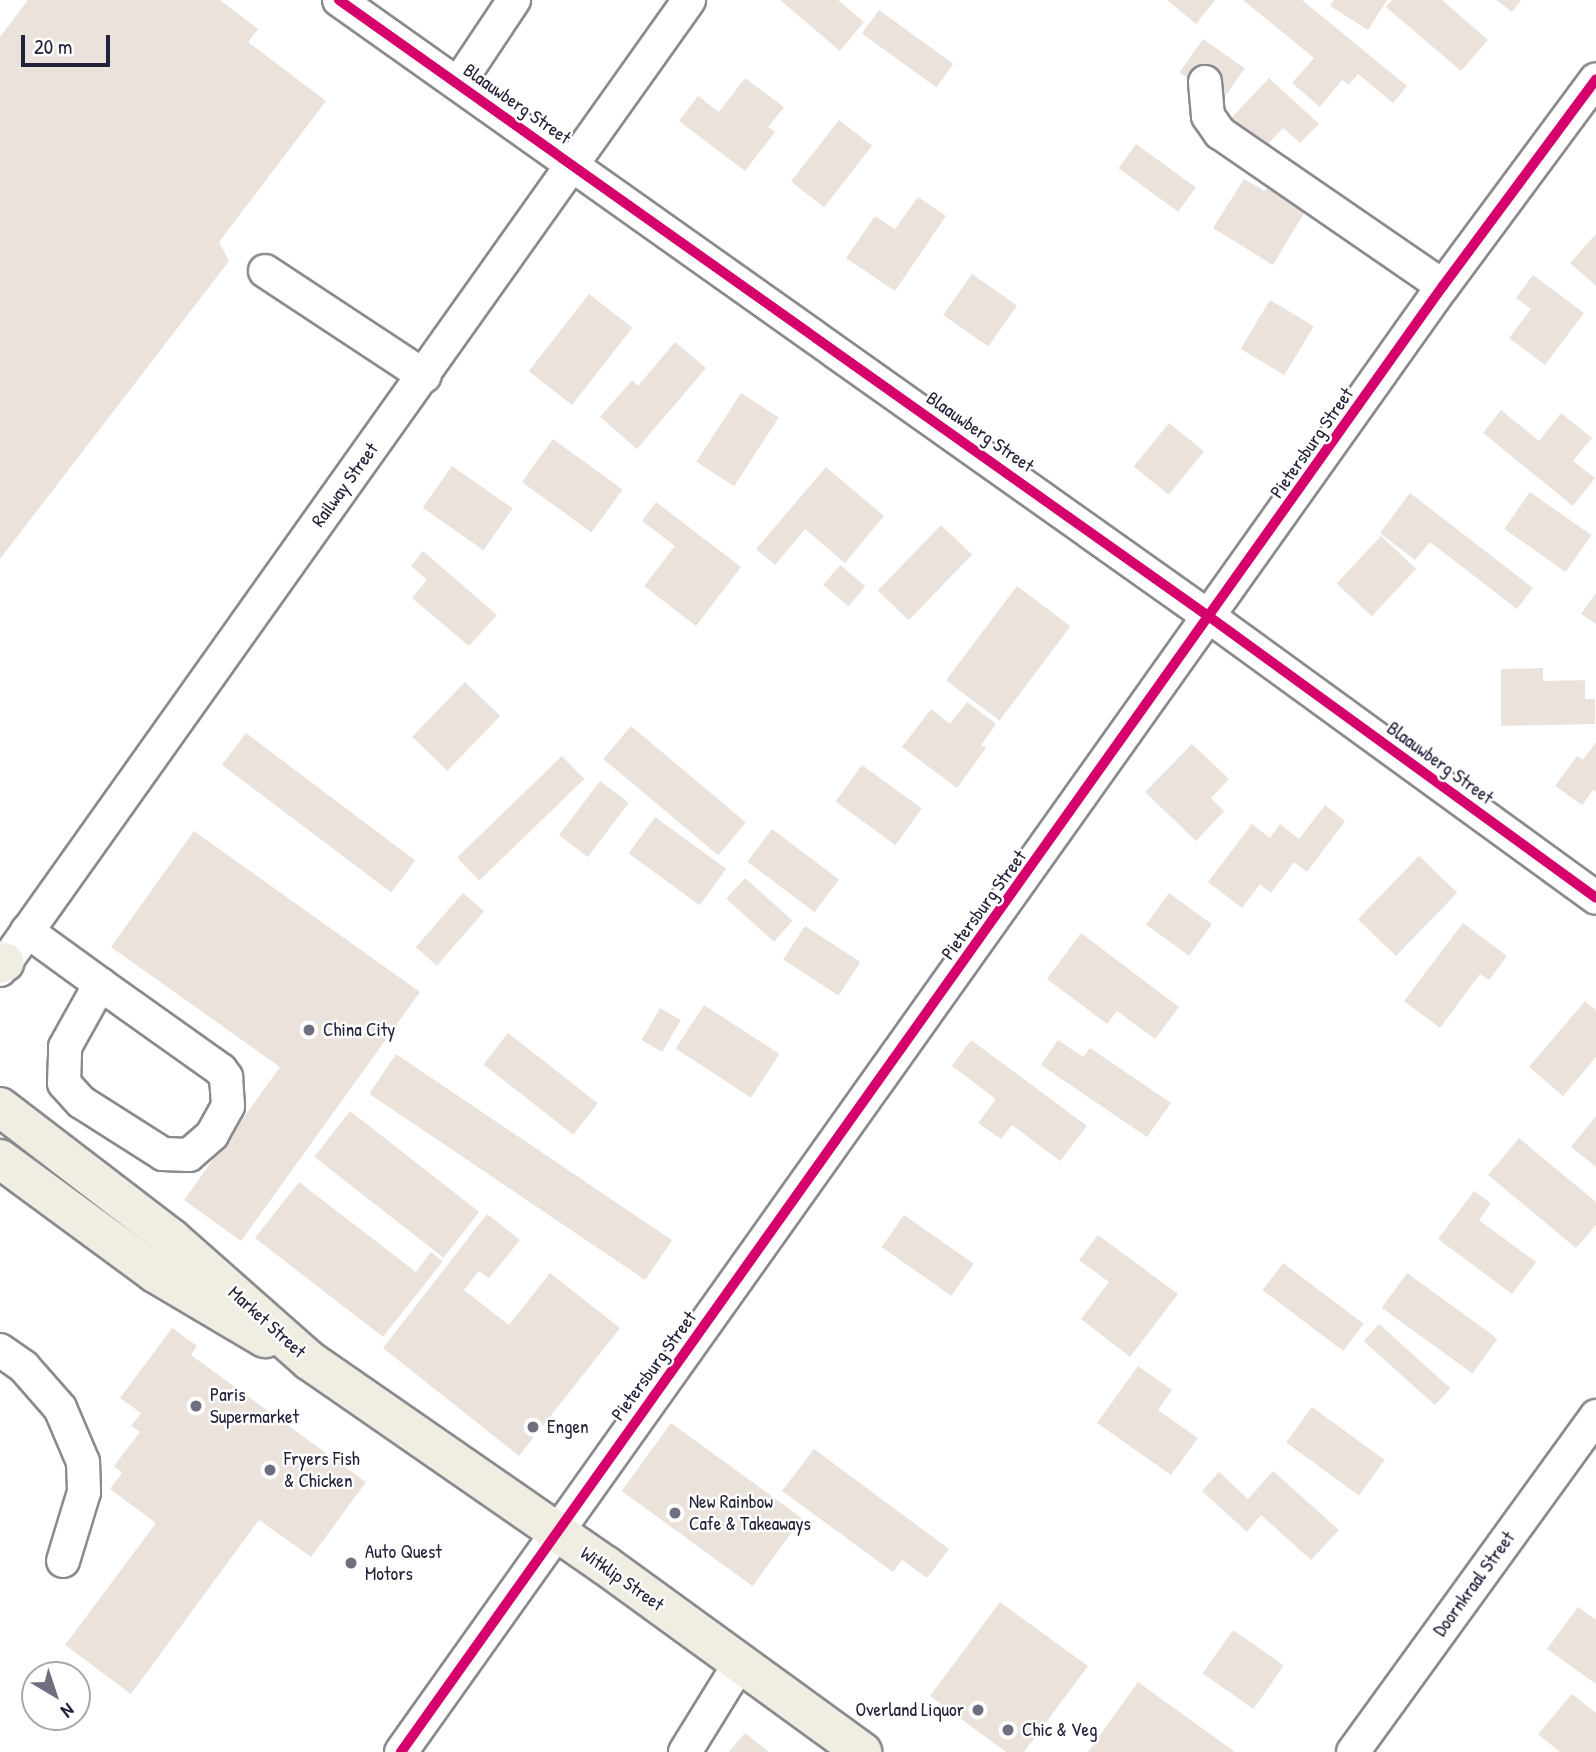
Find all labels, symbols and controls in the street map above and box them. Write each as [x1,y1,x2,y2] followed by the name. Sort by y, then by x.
[24,21,114,65] scale bar
[34,32,72,61] text: 20 m
[459,59,575,149] street label: Blaauwberg Street
[1266,383,1358,503] street label: Pietersburg Street
[922,387,1038,477] street label: Blaauwberg Street
[307,439,383,531] street label: Railway Street
[1382,717,1498,809] street label: Blaauwberg Street
[937,846,1031,964] street label: Pietersburg Street
[323,1019,395,1041] place label: China City
[301,1022,317,1038] marker: China City
[223,1281,311,1363] street label: Market Street
[607,1307,701,1425] street label: Pietersburg Street
[210,1384,299,1428] place label: Paris Supermarket
[188,1398,204,1414] marker: Paris Supermarket
[547,1416,589,1438] place label: Engen
[525,1419,541,1435] marker: Engen
[284,1448,360,1492] place label: Fryers Fish & Chicken
[262,1462,278,1478] marker: Fryers Fish & Chicken
[689,1491,811,1535] place label: New Rainbow Cafe & Takeaways
[667,1505,683,1521] marker: New Rainbow Cafe & Takeaways
[1428,1527,1520,1641] street label: Doornkraal Street
[365,1541,442,1585] place label: Auto Quest Motors
[576,1542,668,1616] street label: Witklip Street
[343,1555,359,1571] marker: Auto Quest Motors
[21,1661,91,1731] north arrow
[56,1697,80,1724] text: N
[855,1699,964,1721] place label: Overland Liquor
[970,1702,986,1718] marker: Overland Liquor
[1022,1719,1098,1741] place label: Chic & Veg
[1000,1722,1016,1738] marker: Chic & Veg

